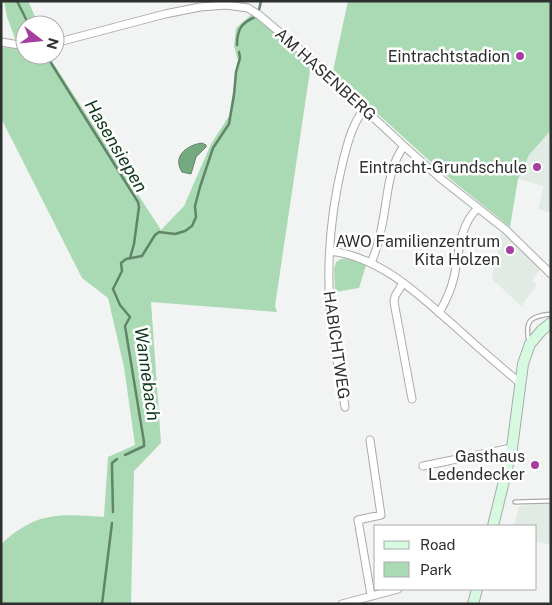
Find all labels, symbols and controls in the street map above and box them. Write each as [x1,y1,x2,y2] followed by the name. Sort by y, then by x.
[15,15,65,65] north arrow
[271,24,380,125] street label: AM HASENBERG
[43,36,62,51] text: N
[388,47,510,66] place label: Eintrachtstadion
[514,50,526,62] marker: Eintrachtstadion
[81,96,152,196] water label: Hasensiepen
[359,158,527,177] place label: Eintracht-Grundschule
[531,161,543,173] marker: Eintracht-Grundschule
[335,232,500,269] place label: AWO Familienzentrum Kita Holzen
[504,244,516,256] marker: AWO Familienzentrum Kita Holzen
[319,290,354,400] street label: HABICHTWEG
[131,326,164,422] water label: Wannebach
[428,447,525,484] place label: Gasthaus Ledendecker
[529,459,541,471] marker: Gasthaus Ledendecker
[374,525,537,590] legend
[420,536,456,553] text: Road
[420,561,452,578] text: Park

